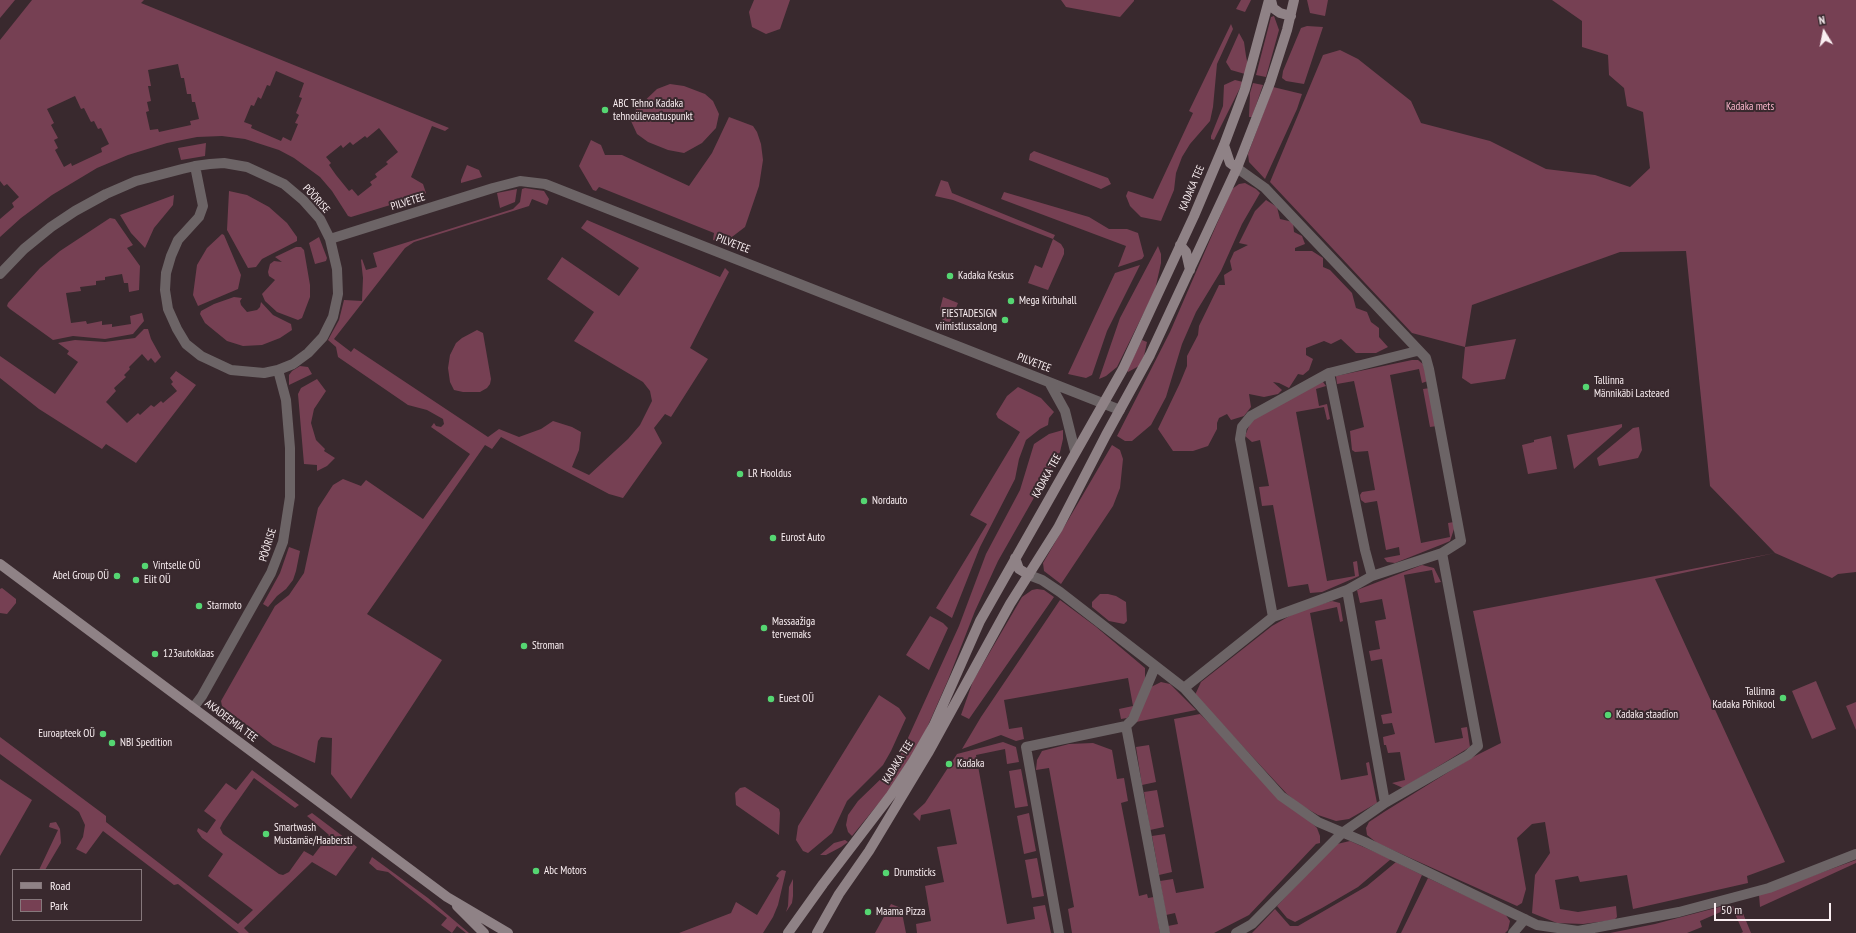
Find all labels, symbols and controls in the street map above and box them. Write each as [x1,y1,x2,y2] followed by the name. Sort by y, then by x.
[1804,12,1844,52] north arrow
[1818,13,1826,28] text: N
[613,97,693,123] place label: ABC Tehno Kadaka tehnoülevaatuspunkt
[1726,100,1774,114] park label: Kadaka mets
[600,105,610,115] marker: ABC Tehno Kadaka tehnoülevaatuspunkt
[1177,163,1207,213] street label: KADAKA TEE
[300,182,332,216] street label: PÖÖRISE
[389,191,427,213] street label: PILVETEE
[714,232,752,256] street label: PILVETEE
[958,269,1014,283] place label: Kadaka Keskus
[945,271,955,281] marker: Kadaka Keskus
[1019,294,1077,308] place label: Mega Kirbuhall
[1006,296,1016,306] marker: Mega Kirbuhall
[936,307,997,333] place label: FIESTADESIGN viimistlussalong
[1000,315,1010,325] marker: FIESTADESIGN viimistlussalong
[1015,351,1053,375] street label: PILVETEE
[1594,374,1669,400] place label: Tallinna Männikäbi Lasteaed
[1581,382,1591,392] marker: Tallinna Männikäbi Lasteaed
[1030,452,1064,500] street label: KADAKA TEE
[748,467,791,481] place label: LR Hooldus
[735,469,745,479] marker: LR Hooldus
[872,494,907,508] place label: Nordauto
[859,496,869,506] marker: Nordauto
[257,527,279,563] street label: PÖÖRISE
[781,531,825,545] place label: Eurost Auto
[768,533,778,543] marker: Eurost Auto
[153,559,200,573] place label: Vintselle OÜ
[140,561,150,571] marker: Vintselle OÜ
[53,569,109,583] place label: Abel Group OÜ
[112,571,122,581] marker: Abel Group OÜ
[144,573,171,587] place label: Elit OÜ
[131,575,141,585] marker: Elit OÜ
[207,599,242,613] place label: Starmoto
[194,601,204,611] marker: Starmoto
[772,615,815,641] place label: Massaažiga tervemaks
[759,623,769,633] marker: Massaažiga tervemaks
[532,639,564,653] place label: Stroman
[519,641,529,651] marker: Stroman
[163,647,214,661] place label: 123autoklaas
[150,649,160,659] marker: 123autoklaas
[1712,685,1775,711] place label: Tallinna Kadaka Põhikool
[779,692,814,706] place label: Euest OÜ
[1778,693,1788,703] marker: Tallinna Kadaka Põhikool
[766,694,776,704] marker: Euest OÜ
[202,697,260,745] street label: AKADEEMIA TEE
[1616,708,1678,722] place label: Kadaka staadion
[1603,710,1613,720] marker: Kadaka staadion
[38,727,95,741] place label: Euroapteek OÜ
[98,729,108,739] marker: Euroapteek OÜ
[120,736,172,750] place label: NBI Spedition
[107,738,117,748] marker: NBI Spedition
[880,738,916,786] street label: KADAKA TEE
[957,757,984,771] place label: Kadaka
[944,759,954,769] marker: Kadaka
[274,821,352,847] place label: Smartwash Mustamäe/Haabersti
[261,829,271,839] marker: Smartwash Mustamäe/Haabersti
[544,864,586,878] place label: Abc Motors
[531,866,541,876] marker: Abc Motors
[894,866,936,880] place label: Drumsticks
[881,868,891,878] marker: Drumsticks
[12,869,142,921] legend
[50,878,70,893] text: Road
[1716,895,1833,921] scale bar
[50,898,68,913] text: Park
[1721,902,1742,917] text: 50 m
[876,905,925,919] place label: Maama Pizza
[863,907,873,917] marker: Maama Pizza

